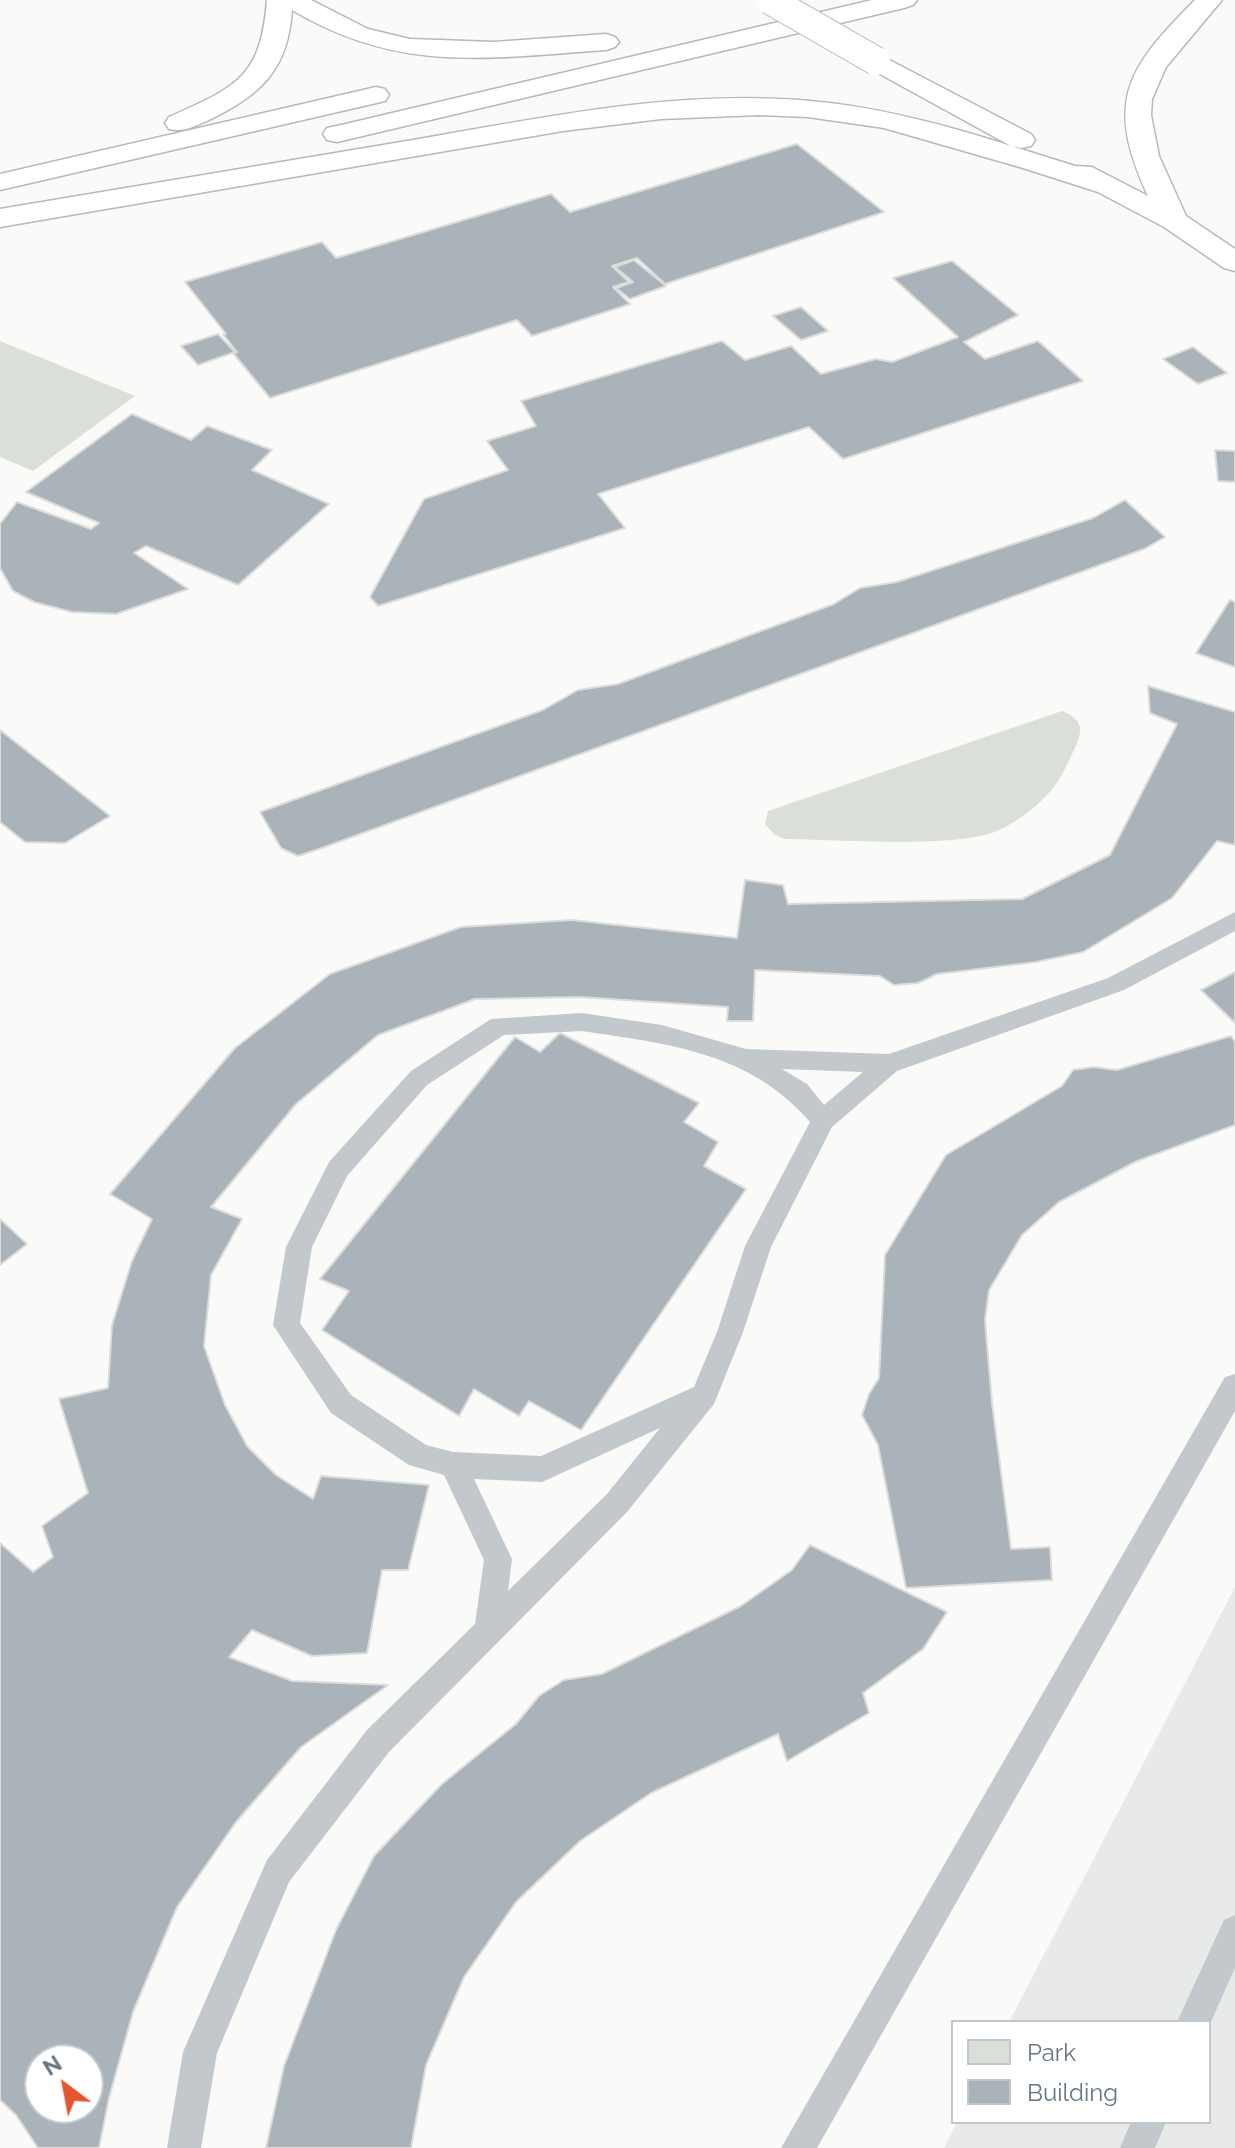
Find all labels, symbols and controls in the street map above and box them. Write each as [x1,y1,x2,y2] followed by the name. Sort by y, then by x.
[951,2020,1211,2124] legend
[1027,2038,1076,2067] text: Park
[24,2044,104,2124] north arrow
[38,2050,66,2081] text: N
[1027,2078,1118,2107] text: Building

